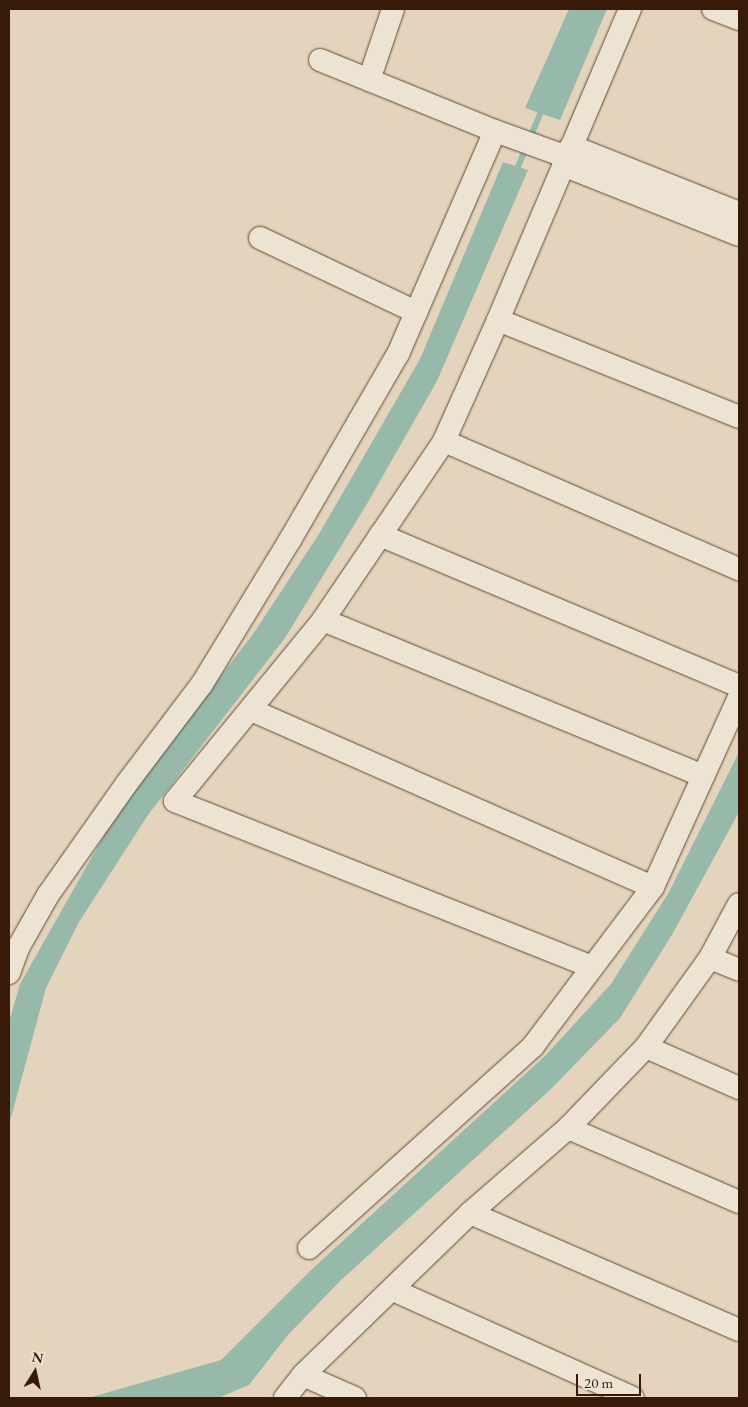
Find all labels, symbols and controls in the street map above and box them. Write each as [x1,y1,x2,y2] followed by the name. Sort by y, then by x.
[10,1347,60,1397] north arrow
[30,1347,45,1367] text: N
[578,1364,643,1396] scale bar
[584,1373,613,1392] text: 20 m

